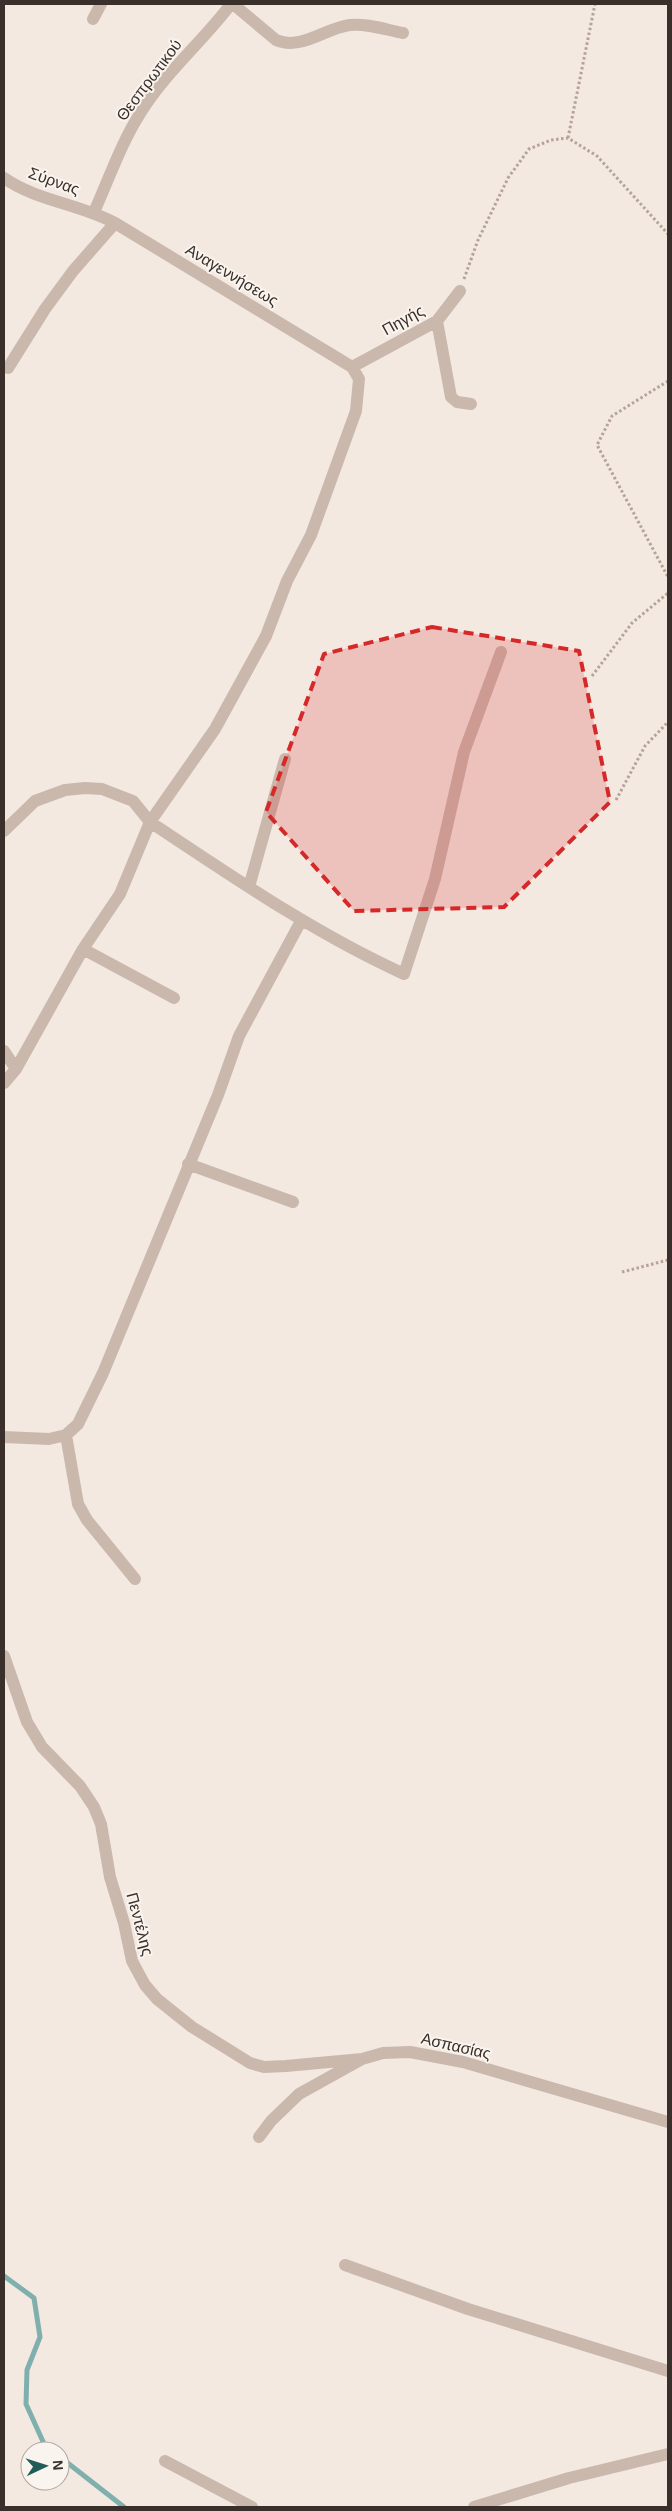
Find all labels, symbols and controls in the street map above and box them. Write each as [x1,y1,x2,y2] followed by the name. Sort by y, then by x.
[113,36,185,124] street label: Θεσπρωτικού
[26,164,82,198] street label: Σύρνας
[183,241,282,309] street label: Αναγεννήσεως
[379,302,427,338] street label: Πηγής
[123,1891,157,1958] street label: Πεντέλης
[419,2030,493,2062] street label: Ασπασίας
[20,2441,70,2491] north arrow
[50,2459,66,2471] text: N

